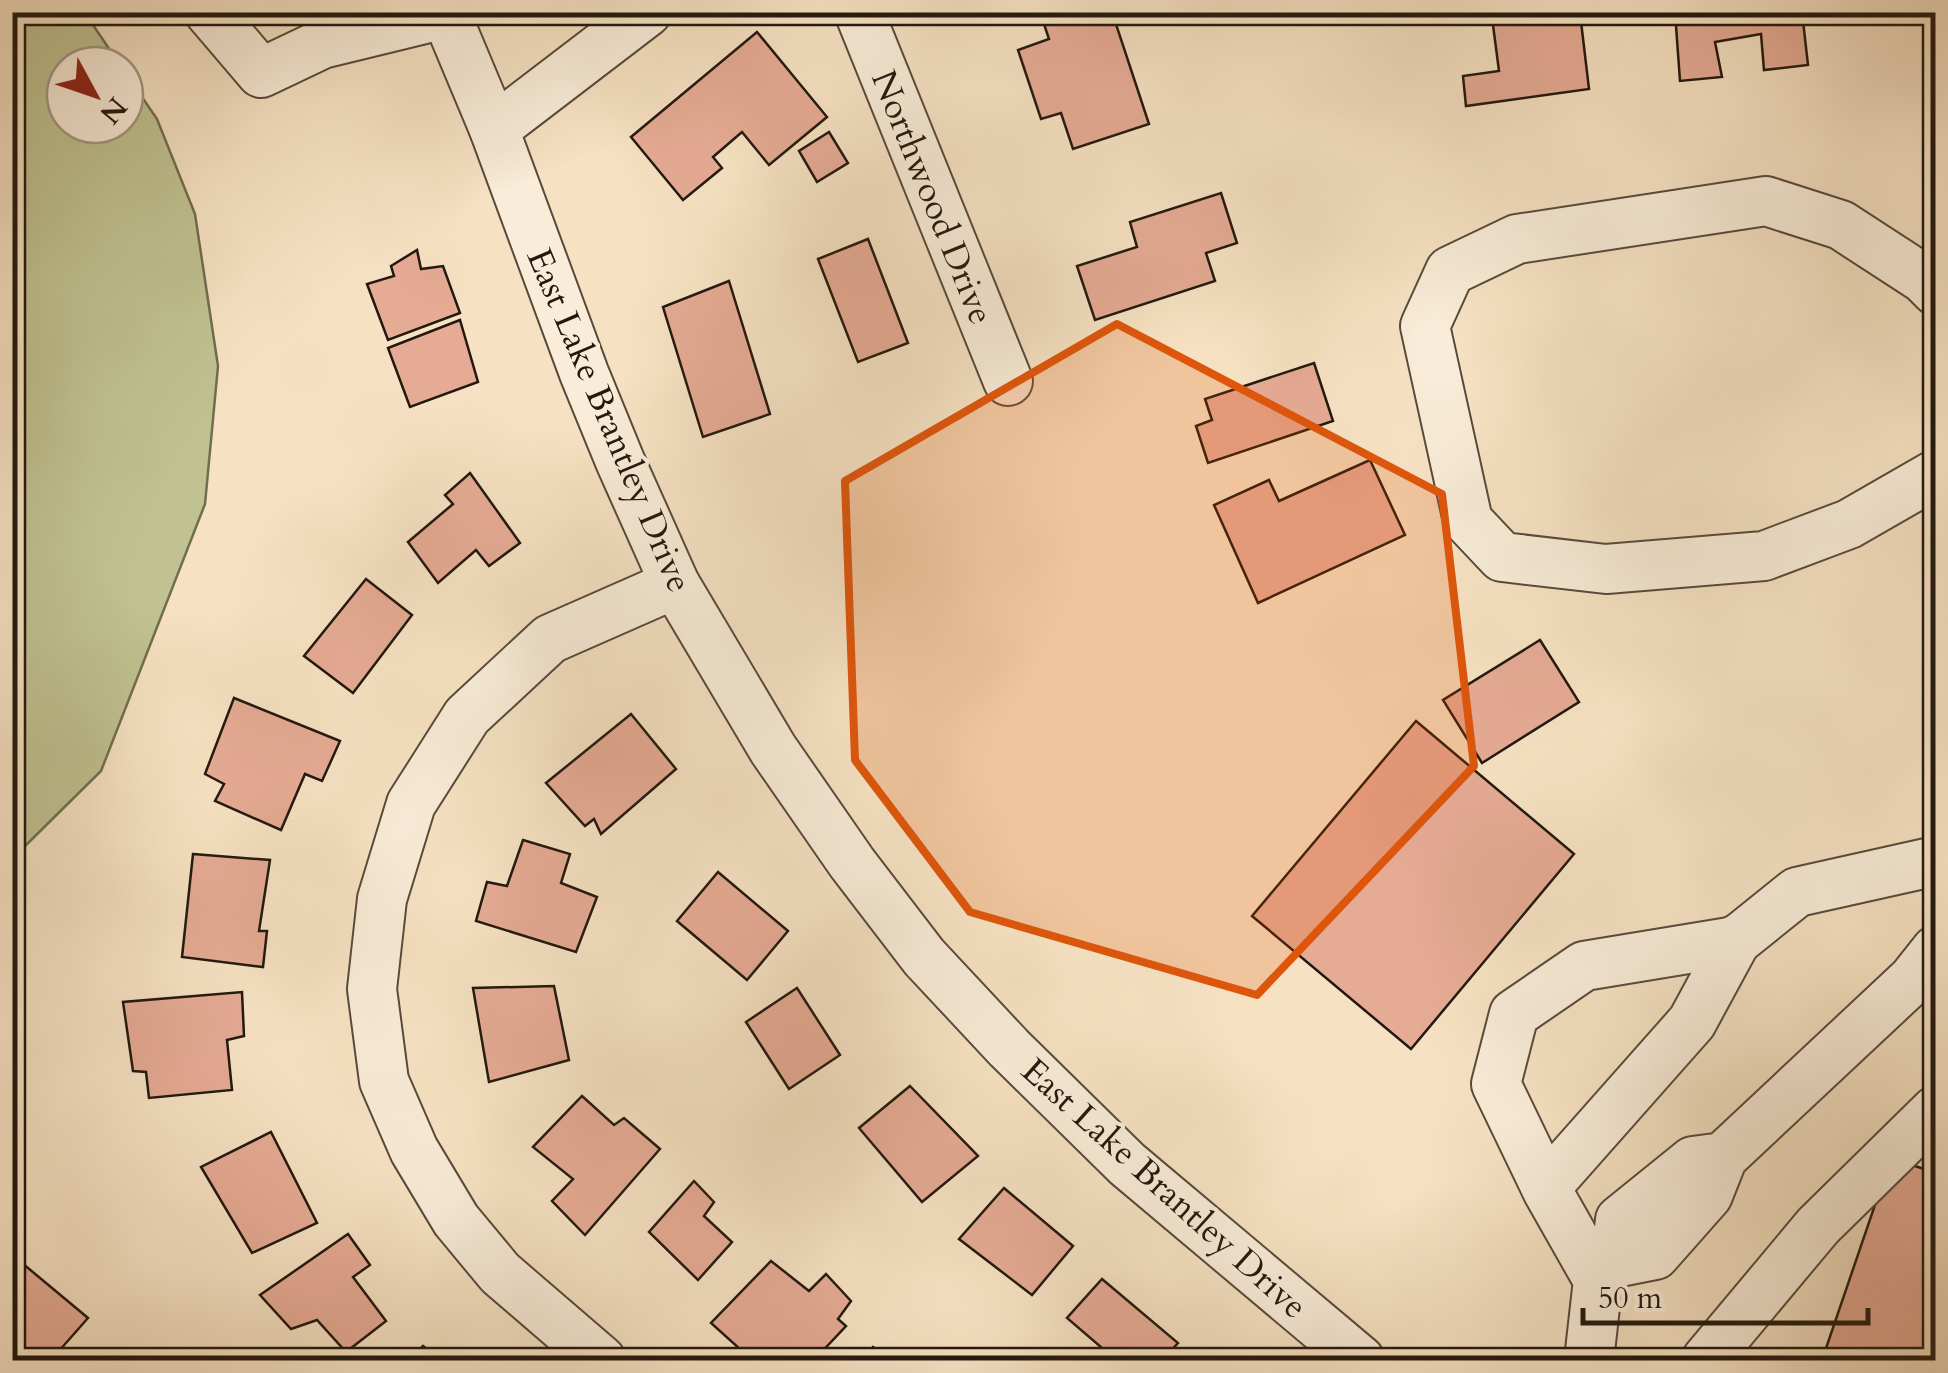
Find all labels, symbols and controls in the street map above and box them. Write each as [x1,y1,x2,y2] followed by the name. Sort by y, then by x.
[45,45,145,145] north arrow
[859,63,1005,332] street label: Northwood Drive
[91,89,136,132] text: N
[515,241,703,600] street label: East Lake Brantley Drive
[1011,1047,1318,1330] street label: East Lake Brantley Drive
[1583,1263,1868,1325] scale bar
[1598,1278,1663,1319] text: 50 m

